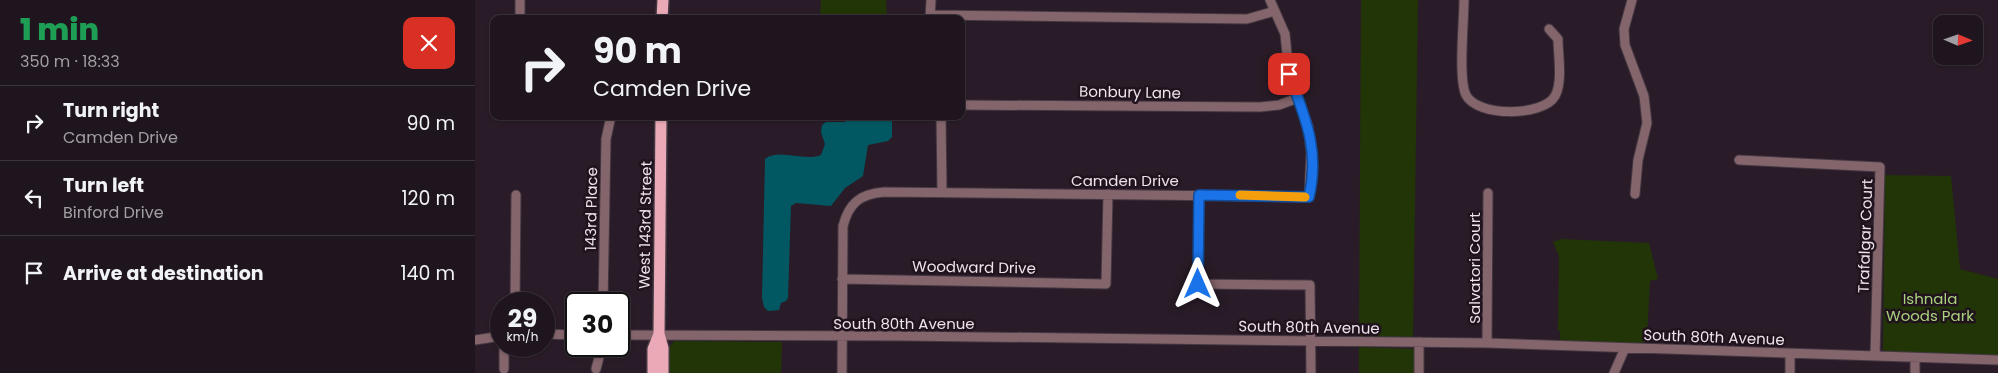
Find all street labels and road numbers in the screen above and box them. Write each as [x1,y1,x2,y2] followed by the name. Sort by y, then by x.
[1079,81,1181,103] street label: Bonbury Lane
[633,161,657,289] street label: West 143rd Street
[580,167,602,251] street label: 143rd Place
[1071,170,1179,191] street label: Camden Drive
[1853,178,1877,294] street label: Trafalgar Court
[1464,212,1485,324] street label: Salvatori Court
[912,255,1036,279] street label: Woodward Drive
[833,313,975,334] street label: South 80th Avenue
[1238,315,1380,339] street label: South 80th Avenue
[1643,324,1785,350] street label: South 80th Avenue

